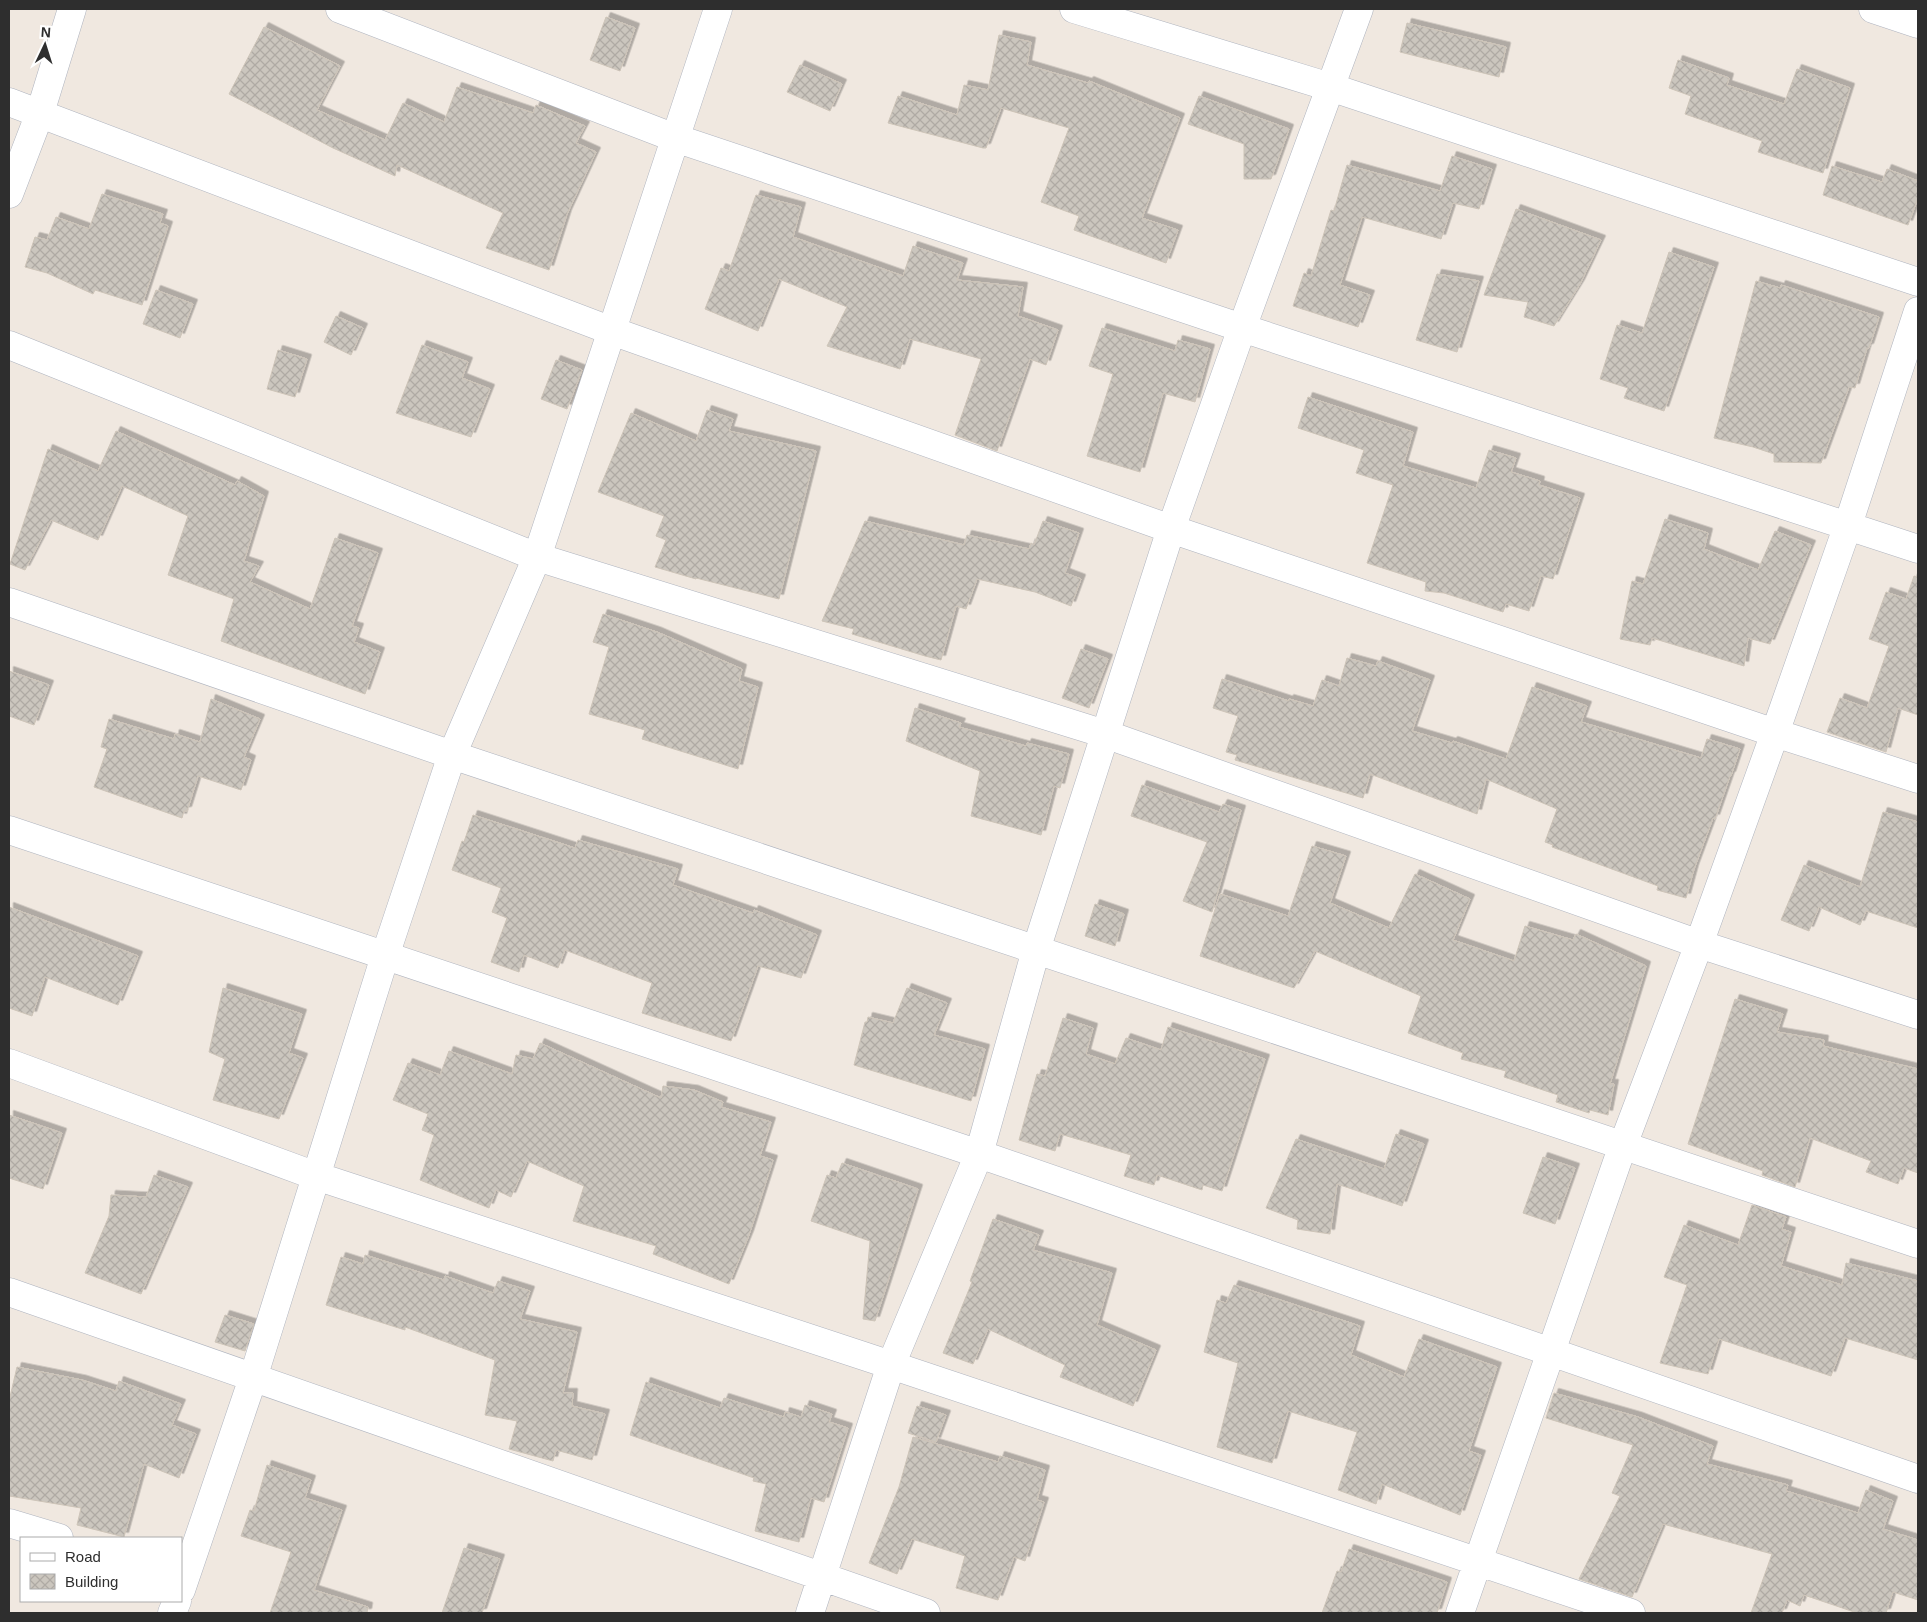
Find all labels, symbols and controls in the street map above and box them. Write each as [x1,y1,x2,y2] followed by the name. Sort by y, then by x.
[20,20,70,70] north arrow
[40,24,52,40] text: N
[20,1537,182,1602] legend
[65,1548,101,1565] text: Road
[65,1573,118,1590] text: Building

